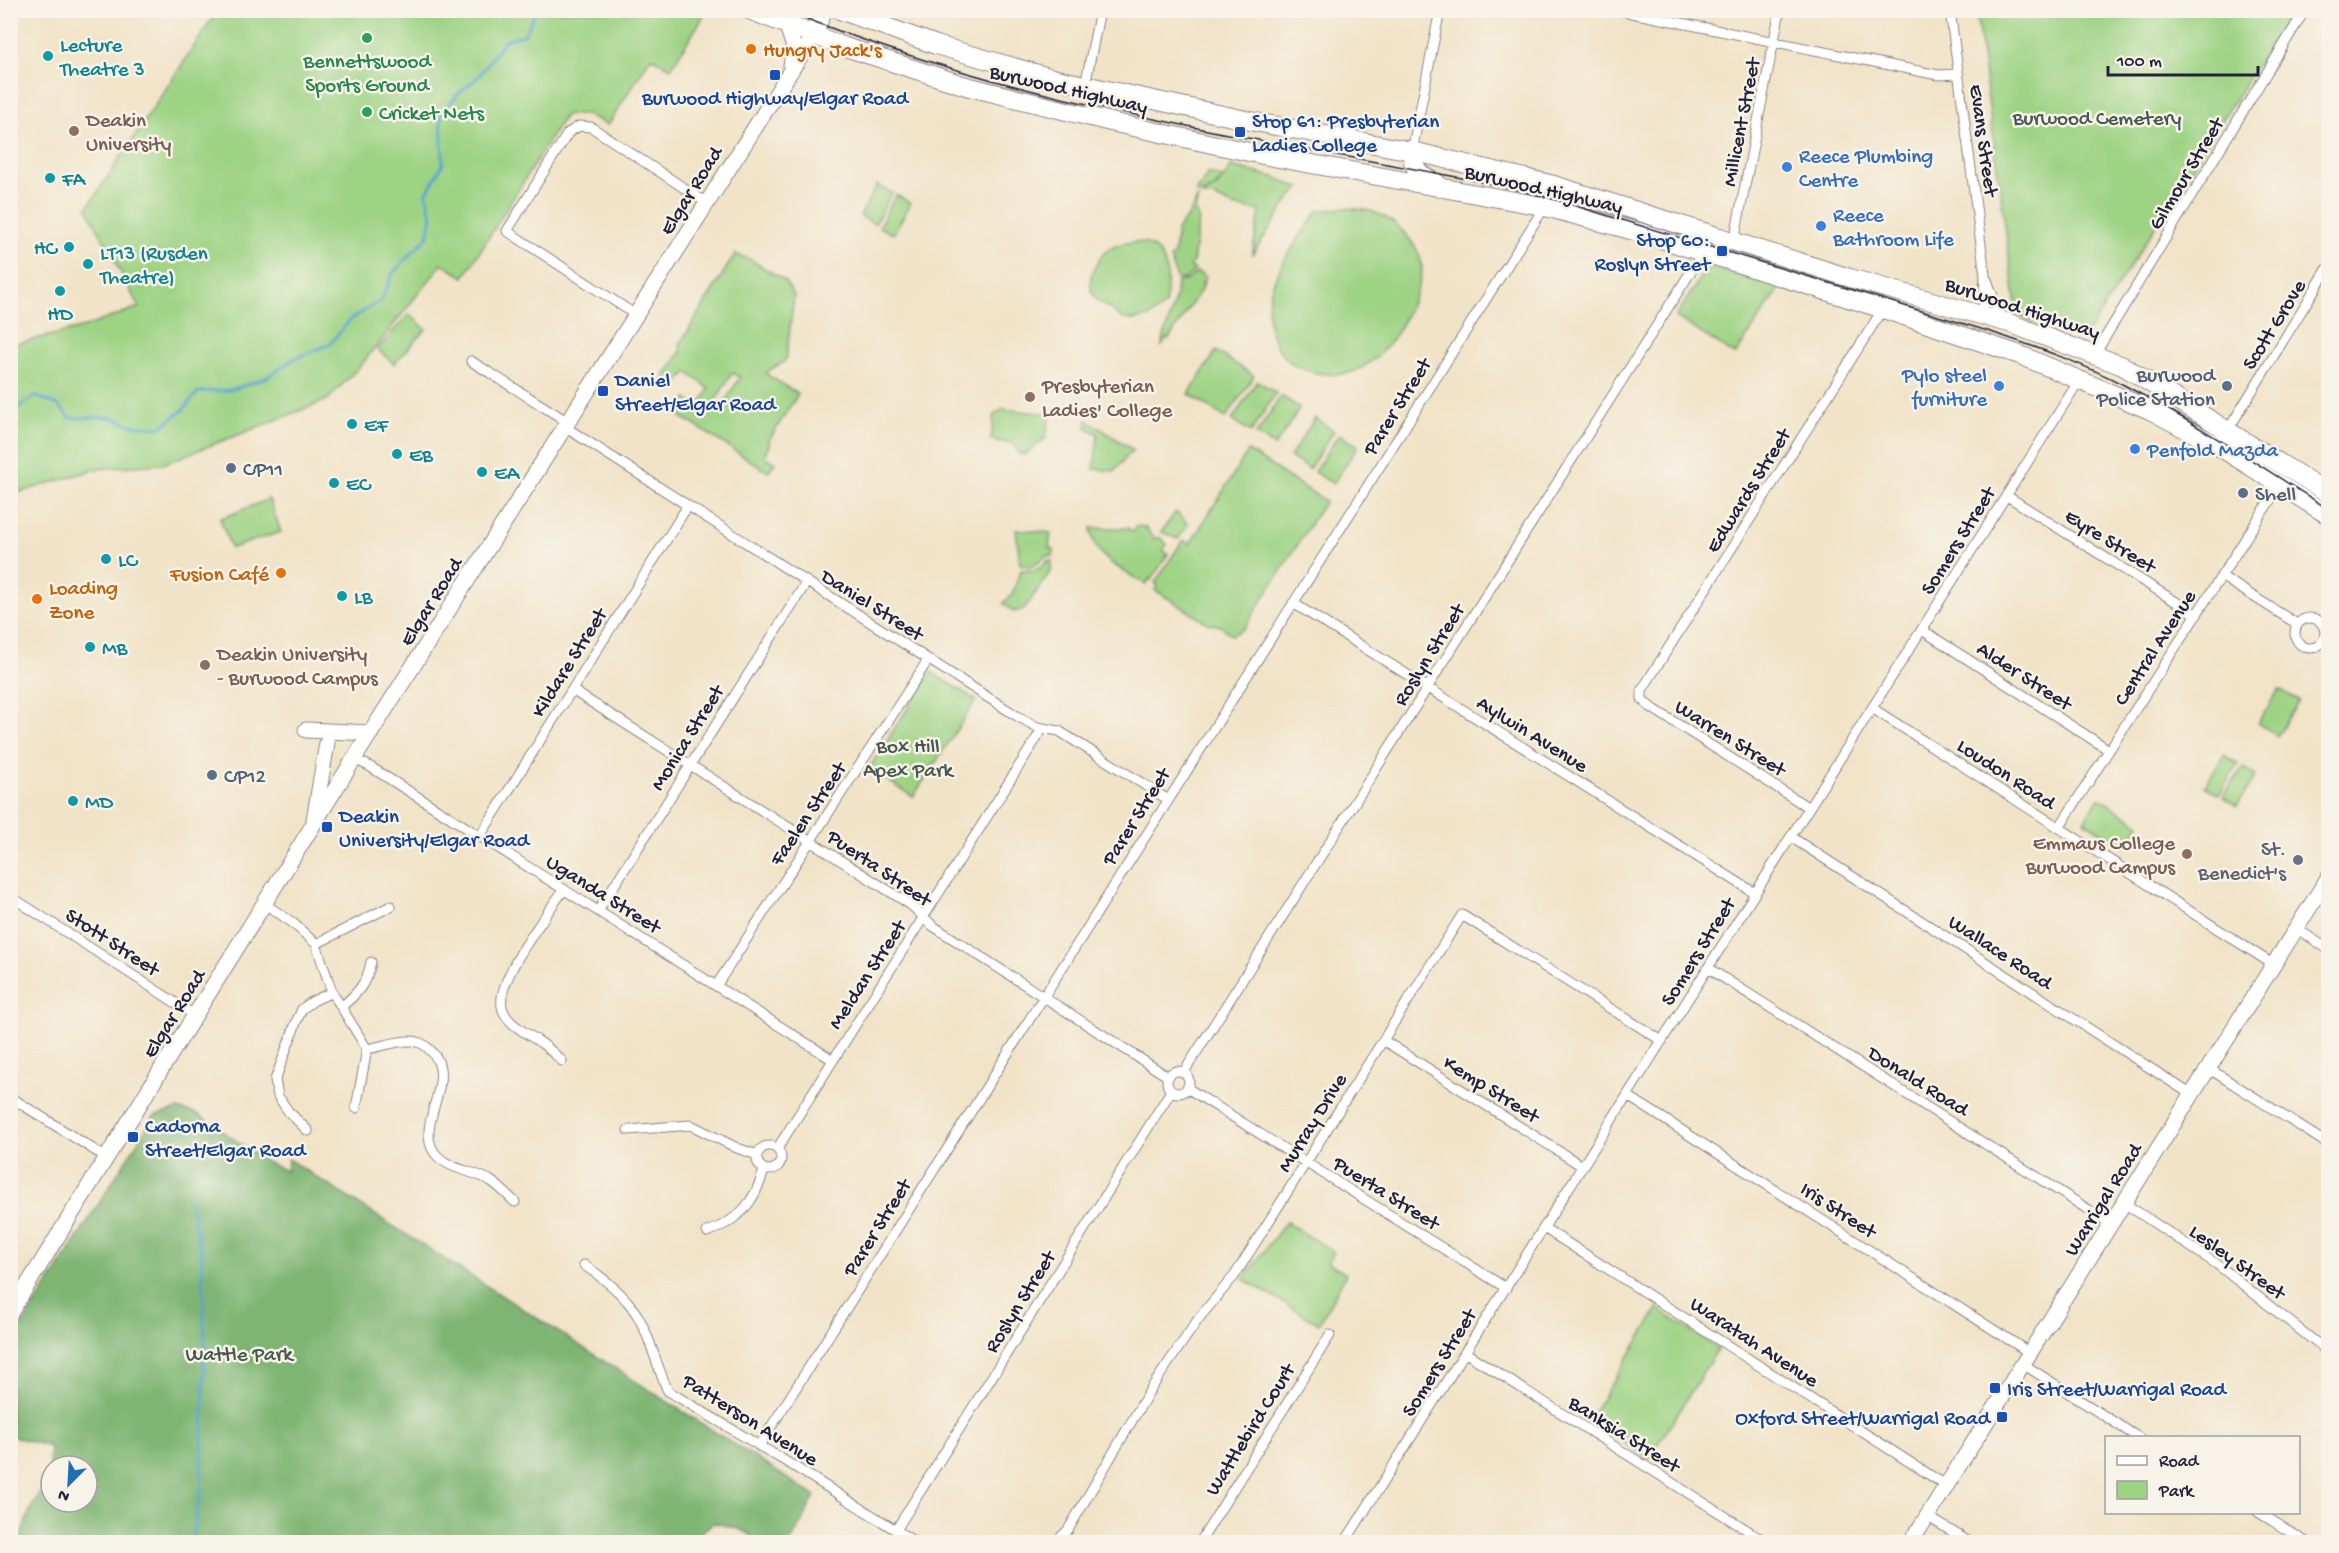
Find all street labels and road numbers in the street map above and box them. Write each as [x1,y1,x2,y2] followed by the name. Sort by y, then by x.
[1719,54,1769,189] street label: Millicent Street
[986,61,1150,122] street label: Burwood Highway
[1961,83,2002,200] street label: Evans Street
[2145,112,2233,235] street label: Gilmour Street
[656,142,731,241] street label: Elgar Road
[1461,161,1625,222] street label: Burwood Highway
[1940,273,2103,347] street label: Burwood Highway
[2238,275,2314,376] street label: Scott Grove
[1359,353,1440,462] street label: Parer Street
[1702,423,1799,559] street label: Edwards Street
[1917,481,2004,600] street label: Somers Street
[2059,505,2161,582] street label: Eyre Street
[396,553,471,652] street label: Elgar Road
[814,564,929,650] street label: Daniel Street
[2110,586,2204,711] street label: Central Avenue
[1390,598,1473,711] street label: Roslyn Street
[528,603,616,723] street label: Kildare Street
[1971,638,2077,719] street label: Alder Street
[647,679,733,796] street label: Monica Street
[1471,692,1592,781] street label: Aylwin Avenue
[1669,696,1791,785] street label: Warren Street
[1951,735,2060,818] street label: Loudon Road
[766,756,855,872] street label: Faelen Street
[1098,763,1179,872] street label: Parer Street
[820,825,937,915] street label: Puerta Street
[540,851,666,942] street label: Uganda Street
[1657,892,1744,1011] street label: Somers Street
[59,904,165,985] street label: Stott Street
[1942,911,2057,998] street label: Wallace Road
[824,915,915,1035] street label: Meldan Street
[139,965,214,1064] street label: Elgar Road
[1860,1041,1974,1125] street label: Donald Road
[1437,1052,1545,1132] street label: Kemp Street
[1274,1069,1355,1178] street label: Murray Drive
[2060,1139,2150,1262] street label: Warrigal Road
[1326,1152,1445,1239] street label: Puerta Street
[839,1174,920,1283] street label: Parer Street
[1794,1178,1882,1247] street label: Iris Street
[2183,1220,2291,1309] street label: Lesley Street
[981,1245,1064,1358] street label: Roslyn Street
[1684,1293,1823,1395] street label: Waratah Avenue
[1398,1303,1485,1422] street label: Somers Street
[1201,1358,1304,1501] street label: Wattlebird Court
[676,1370,823,1474] street label: Patterson Avenue
[1562,1391,1686,1481] street label: Banksia Street

